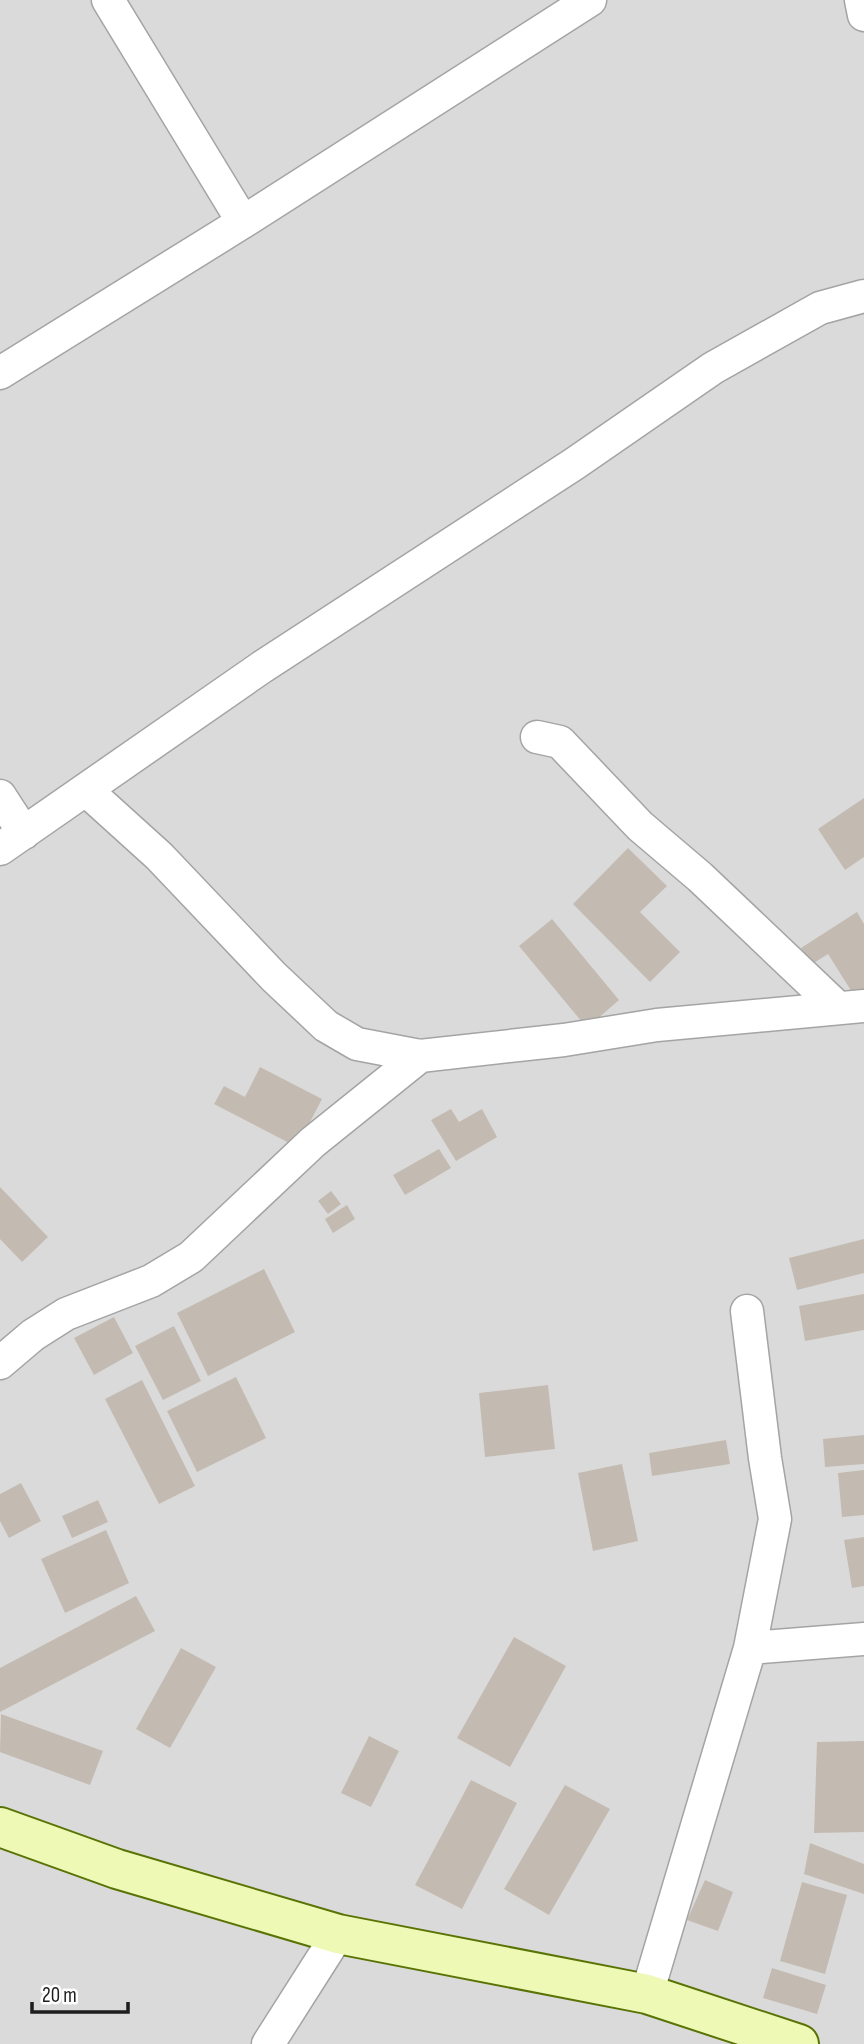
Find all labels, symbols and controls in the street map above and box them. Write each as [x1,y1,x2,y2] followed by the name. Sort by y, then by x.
[32,1970,128,2014] scale bar
[42,1983,77,2008] text: 20 m

